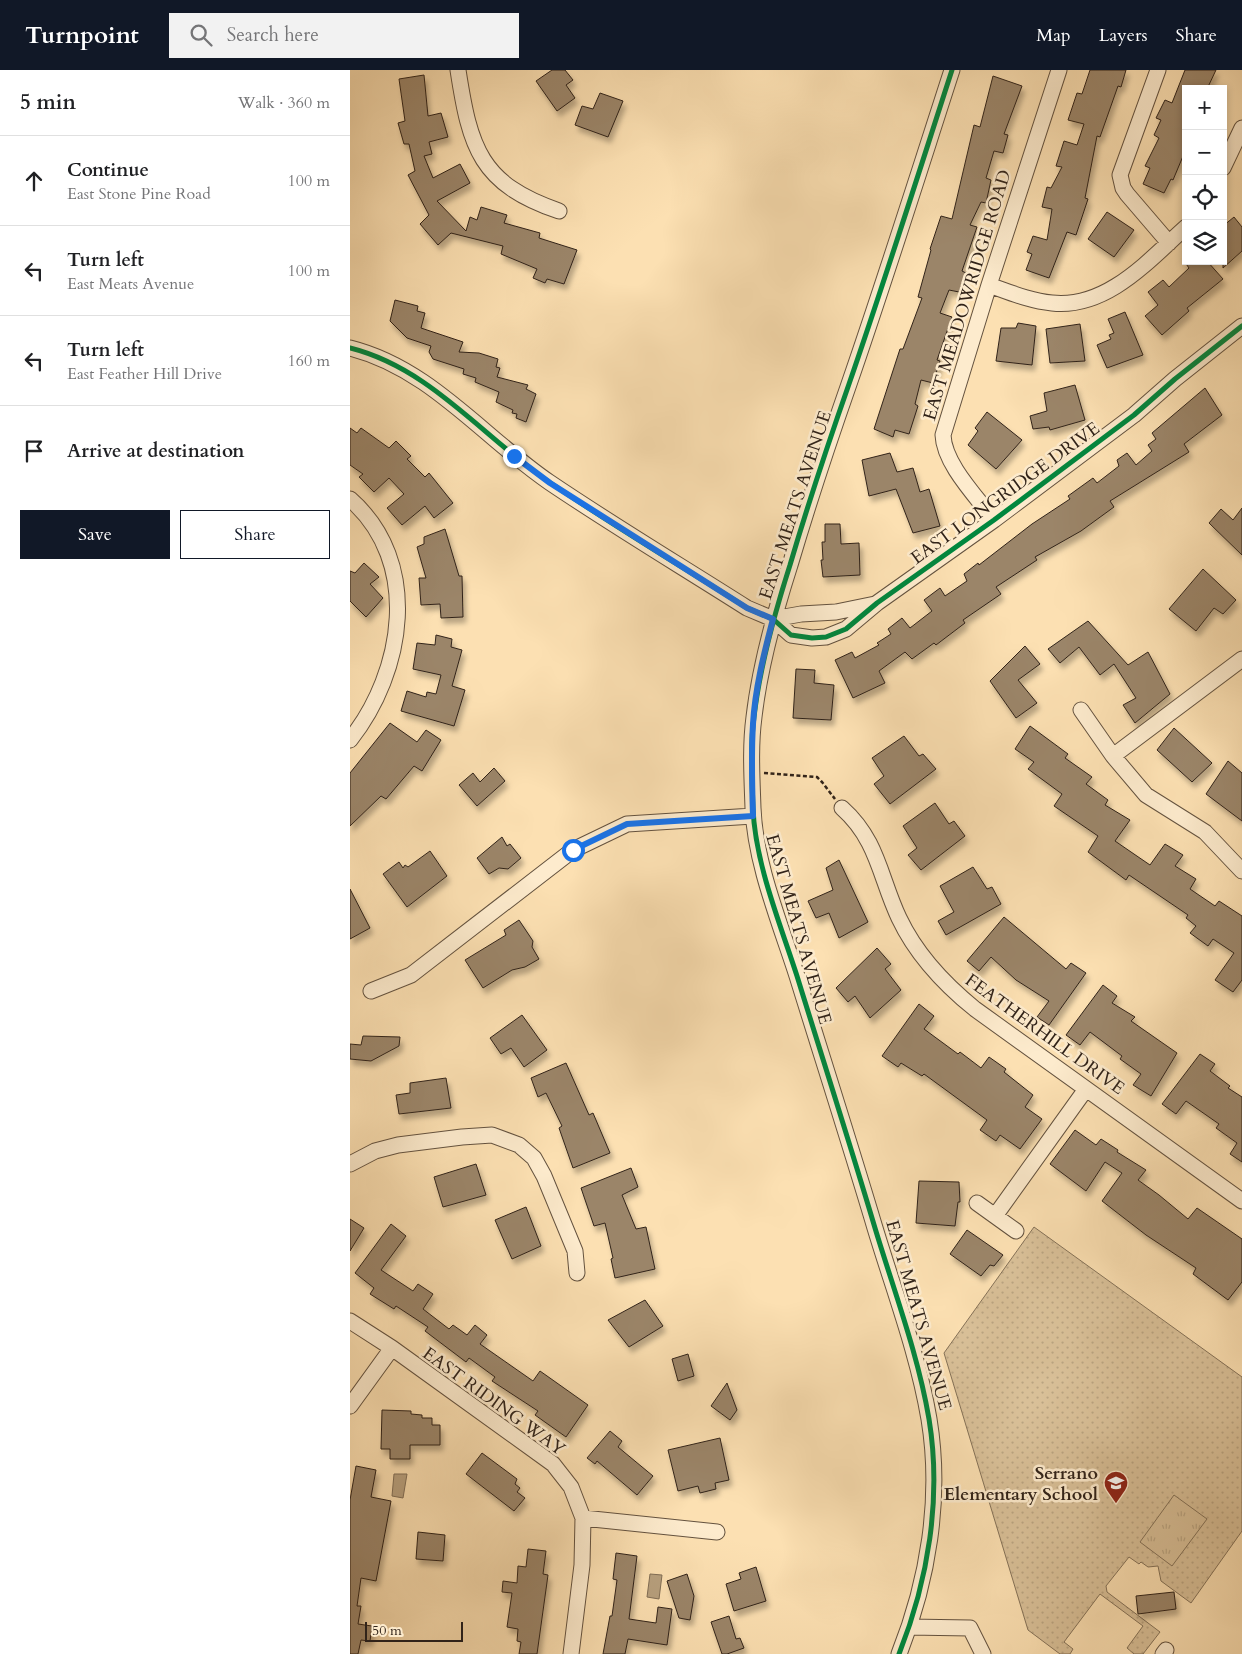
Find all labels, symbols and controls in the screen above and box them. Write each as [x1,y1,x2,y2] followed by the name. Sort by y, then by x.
[169,13,519,58] search box
[25,19,139,52] text: Turnpoint
[187,21,215,49] icon: search
[227,22,319,48] text: Search here
[1036,23,1071,48] text: Map
[1099,23,1148,48] text: Layers
[1176,23,1217,48] text: Share
[1182,85,1227,265] map controls
[1182,85,1227,130] button: +
[20,88,76,117] text: 5 min
[238,92,330,114] text: Walk · 360 m
[1182,130,1227,175] button: −
[67,157,149,183] text: Continue
[20,167,48,195] icon: ahead
[917,167,1018,424] street label: EAST MEADOWRIDGE ROAD
[288,170,330,192] text: 100 m
[1182,175,1227,220] button: locate
[67,183,211,205] text: East Stone Pine Road
[1182,220,1227,265] button: layers
[67,247,144,273] text: Turn left
[20,257,48,285] icon: left
[288,260,330,282] text: 100 m
[67,273,194,295] text: East Meats Avenue
[67,337,144,363] text: Turn left
[20,347,48,375] icon: left
[288,350,330,372] text: 160 m
[67,363,222,385] text: East Feather Hill Drive
[753,408,838,603] street label: EAST MEATS AVENUE
[906,416,1105,571] street label: EAST LONGRIDGE DRIVE
[20,437,48,465] icon: arrive
[67,438,244,464] text: Arrive at destination
[503,445,526,468] route end
[20,510,170,559] button: Save
[180,510,330,559] button: Share
[759,831,838,1027] street label: EAST MEATS AVENUE
[562,839,585,862] route start
[960,968,1129,1101] street label: FEATHERHILL DRIVE
[879,1217,958,1413] street label: EAST MEATS AVENUE
[417,1341,571,1462] street label: EAST RIDING WAY
[944,1461,1098,1507] place label: Serrano Elementary School
[1103,1470,1129,1504] school or university icon: Serrano Elementary School
[365,1619,462,1642] scale bar
[372,1621,402,1640] text: 50 m

